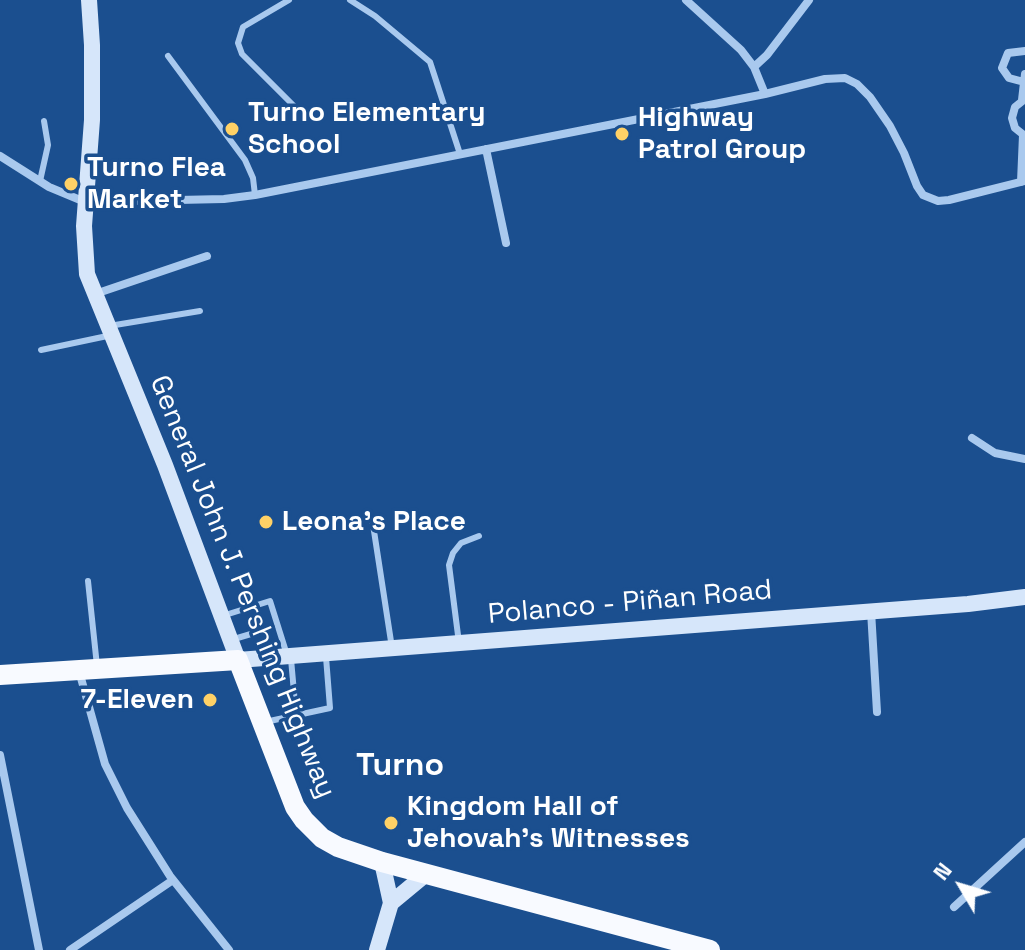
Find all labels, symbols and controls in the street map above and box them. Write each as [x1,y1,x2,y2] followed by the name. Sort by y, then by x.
[248,96,486,162] place label: Turno Elementary School
[638,101,806,167] place label: Highway Patrol Group
[223,120,241,138] marker: Turno Elementary School
[613,125,631,143] marker: Highway Patrol Group
[87,151,226,217] place label: Turno Flea Market
[62,175,80,193] marker: Turno Flea Market
[142,371,342,803] street label: General John J. Pershing Highway
[282,505,466,539] place label: Leona's Place
[257,513,275,531] marker: Leona's Place
[487,574,773,632] street label: Polanco - Piñan Road
[80,683,194,717] place label: 7-Eleven
[201,691,219,709] marker: 7-Eleven
[356,747,444,785] district label: Turno
[407,790,690,856] place label: Kingdom Hall of Jehovah's Witnesses
[382,814,400,832] marker: Kingdom Hall of Jehovah's Witnesses
[921,846,1001,926] north arrow
[927,857,958,886] text: N

